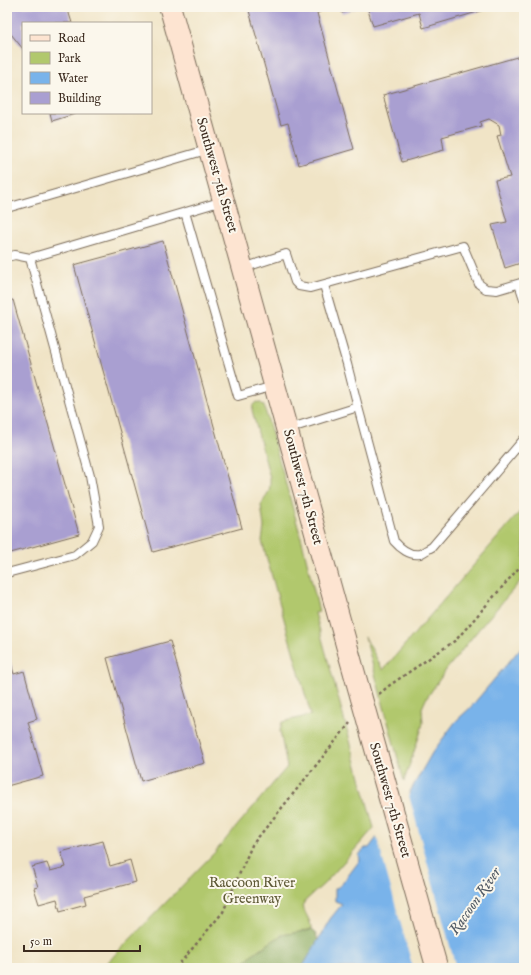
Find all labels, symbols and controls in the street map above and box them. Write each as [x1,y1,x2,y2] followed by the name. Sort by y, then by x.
[22,22,152,114] legend
[58,31,86,46] text: Road
[58,51,81,66] text: Park
[58,71,89,86] text: Water
[58,91,102,106] text: Building
[192,115,242,235] street label: Southwest 7th Street
[279,427,327,547] street label: Southwest 7th Street
[365,740,415,860] street label: Southwest 7th Street
[445,863,506,938] water label: Raccoon River
[209,874,295,908] park label: Raccoon River Greenway
[24,927,140,953] scale bar
[30,934,52,949] text: 50 m

